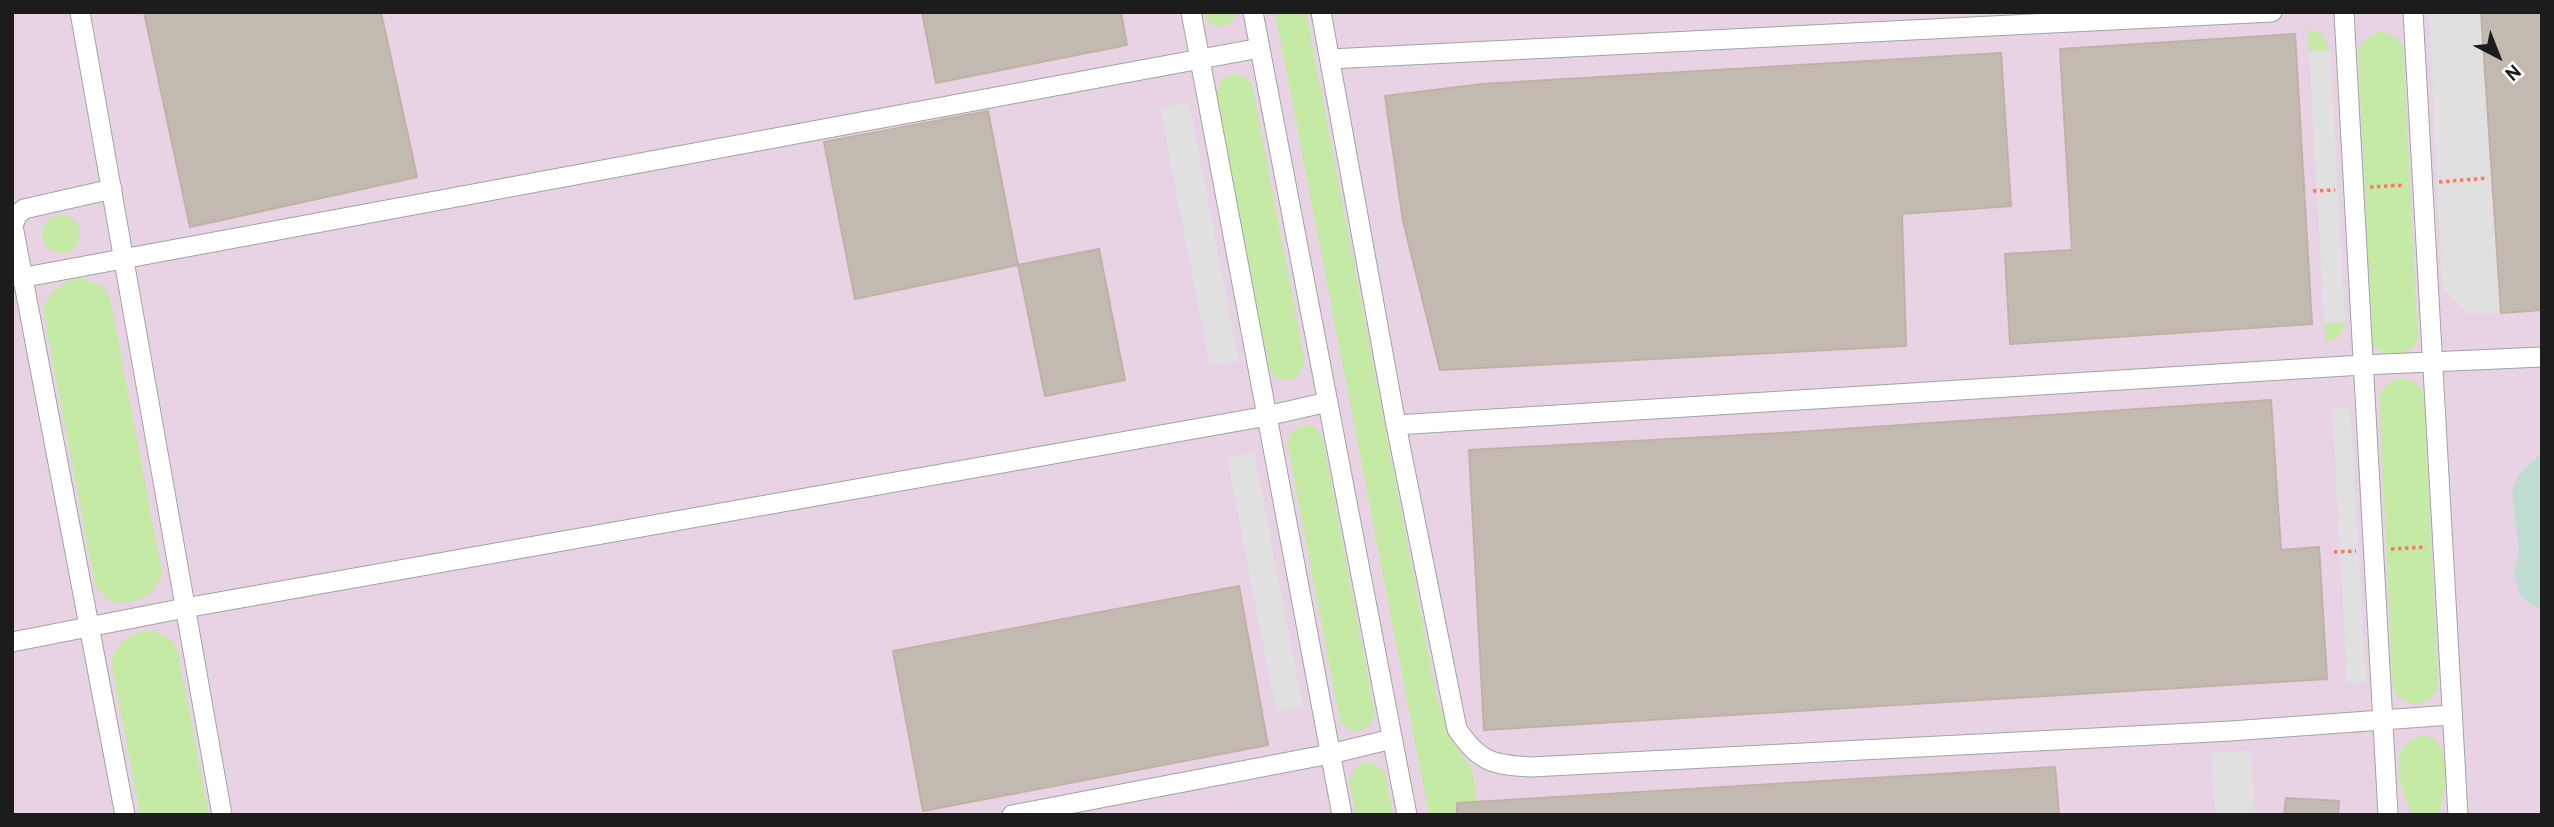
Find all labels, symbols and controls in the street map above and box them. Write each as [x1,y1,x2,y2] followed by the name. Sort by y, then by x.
[2463,21,2533,91] north arrow
[2499,58,2525,85] text: N

